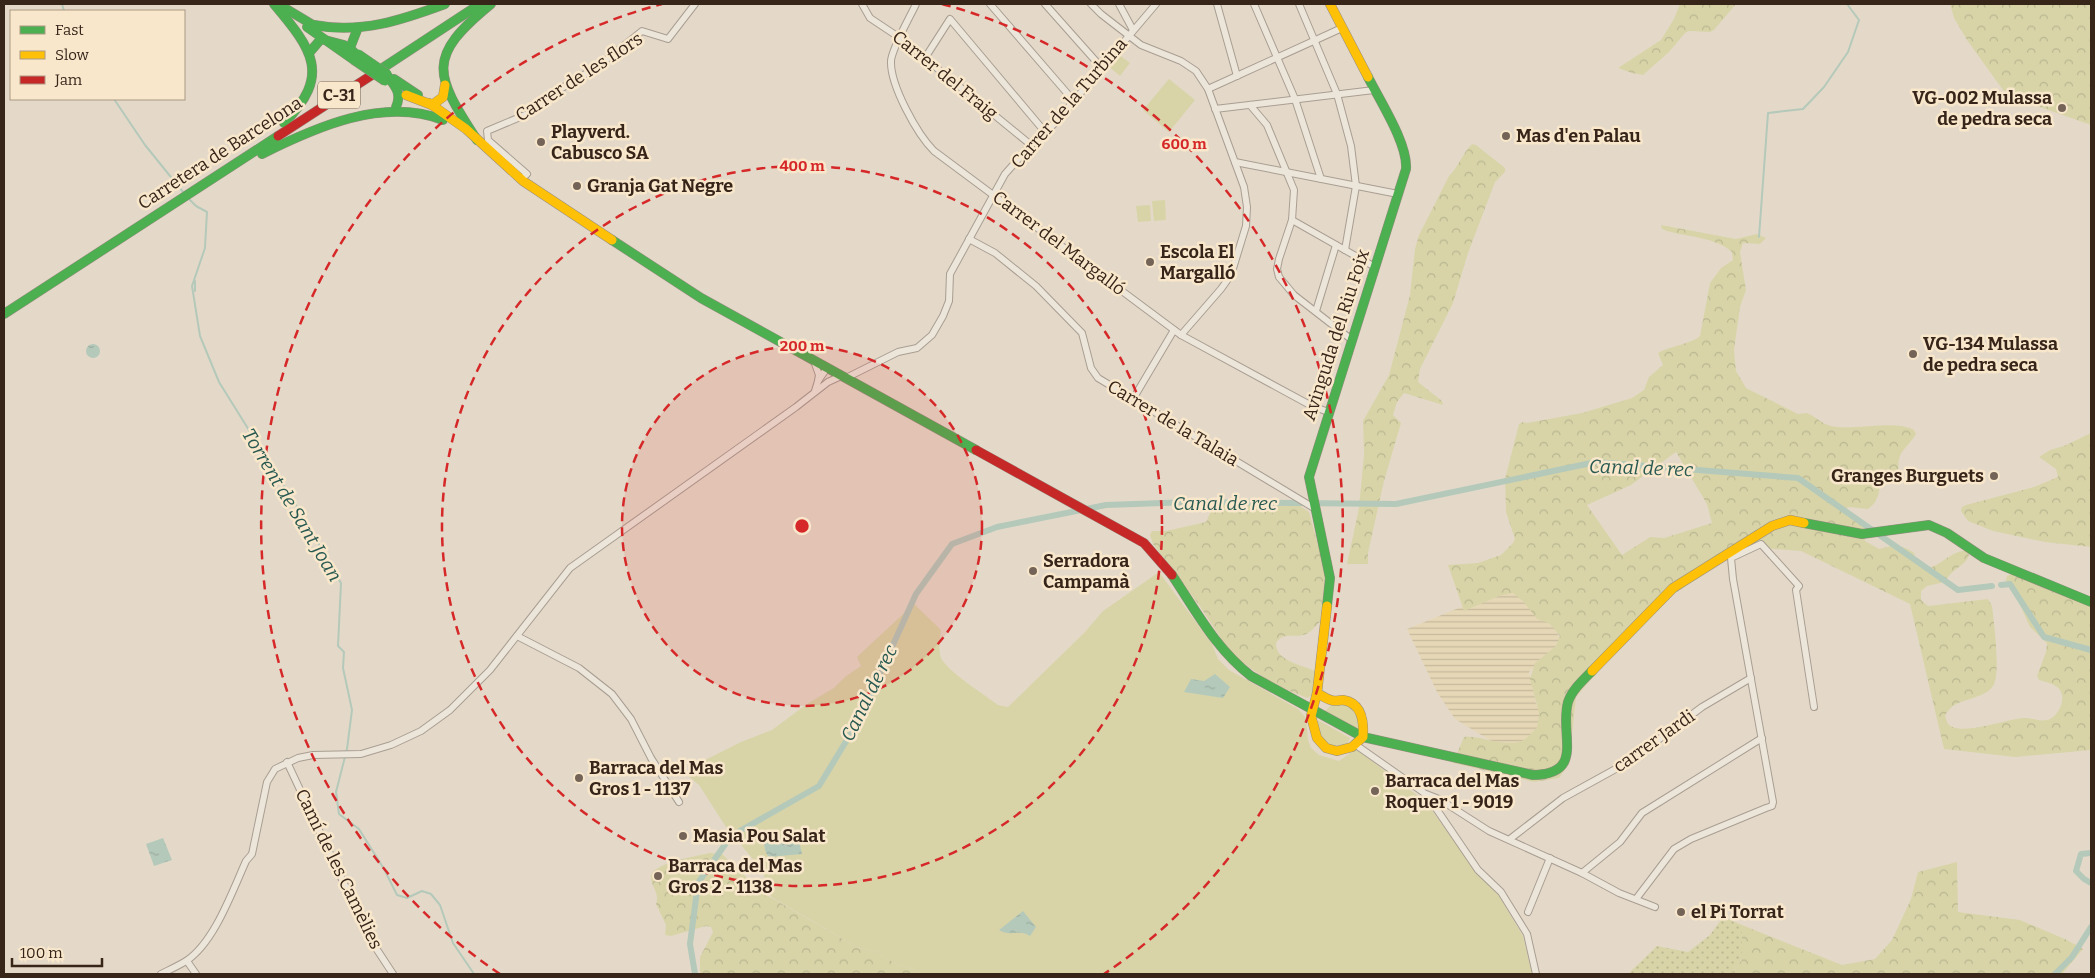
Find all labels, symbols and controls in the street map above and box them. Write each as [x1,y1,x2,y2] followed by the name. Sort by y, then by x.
[10,10,185,100] legend
[55,21,84,39] text: Fast
[888,26,1002,124] street label: Carrer del Fraig
[511,28,647,126] street label: Carrer de les flors
[1006,33,1132,173] street label: Carrer de la Turbina
[55,46,90,64] text: Slow
[54,71,83,89] text: Jam
[318,82,360,108] road number: C-31
[1912,87,2052,130] place label: VG-002 Mulassa de pedra seca
[134,92,306,214] street label: Carretera de Barcelona
[2056,102,2068,114] marker: VG-002 Mulassa de pedra seca
[551,121,649,164] place label: Playverd. Cabusco SA
[1516,125,1641,147] place label: Mas d'en Palau
[1500,130,1512,142] marker: Mas d'en Palau
[1162,135,1207,153] text: 600 m
[535,136,547,148] marker: Playverd. Cabusco SA
[779,157,825,175] text: 400 m
[587,175,733,197] place label: Granja Gat Negre
[571,180,583,192] marker: Granja Gat Negre
[988,186,1130,300] street label: Carrer del Margalló
[1160,241,1236,284] place label: Escola El Margalló
[1298,247,1374,423] street label: Avinguda del Riu Foix
[1144,256,1156,268] marker: Escola El Margalló
[1923,333,2058,376] place label: VG-134 Mulassa de pedra seca
[780,337,825,355] text: 200 m
[1907,348,1919,360] marker: VG-134 Mulassa de pedra seca
[1103,375,1243,471] street label: Carrer de la Talaia
[237,424,347,586] water label: Torrent de Sant Joan
[1589,455,1693,481] water label: Canal de rec
[1831,465,1984,487] place label: Granges Burguets
[1988,470,2000,482] marker: Granges Burguets
[1173,492,1277,515] water label: Canal de rec
[793,517,811,535] centre of rings
[1043,550,1130,593] place label: Serradora Campamà
[1027,565,1039,577] marker: Serradora Campamà
[836,641,902,745] water label: Canal de rec
[1609,705,1699,777] street label: carrer Jardi
[589,757,723,800] place label: Barraca del Mas Gros 1 - 1137
[1385,770,1519,813] place label: Barraca del Mas Roquer 1 - 9019
[573,772,585,784] marker: Barraca del Mas Gros 1 - 1137
[291,785,387,953] street label: Camí de les Camèlies
[1369,785,1381,797] marker: Barraca del Mas Roquer 1 - 9019
[693,825,826,847] place label: Masia Pou Salat
[677,830,689,842] marker: Masia Pou Salat
[668,855,802,898] place label: Barraca del Mas Gros 2 - 1138
[652,870,664,882] marker: Barraca del Mas Gros 2 - 1138
[1691,901,1784,923] place label: el Pi Torrat
[1675,906,1687,918] marker: el Pi Torrat
[12,936,102,968] scale bar
[20,944,63,962] text: 100 m

